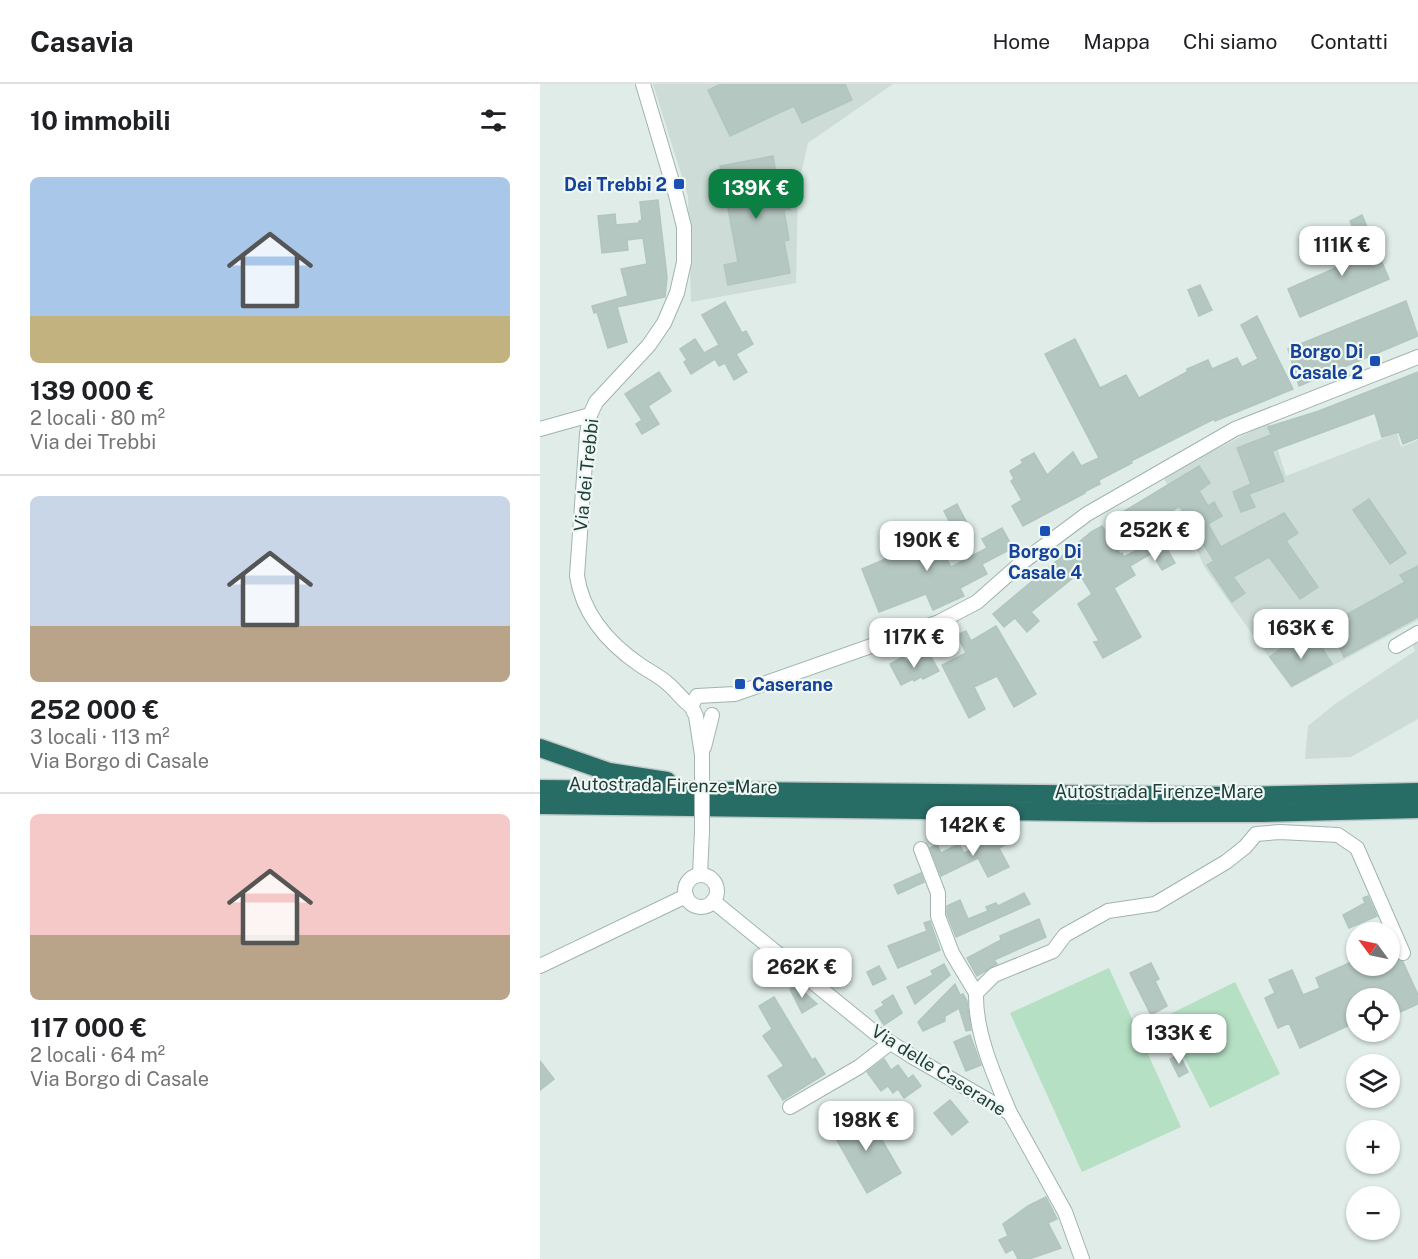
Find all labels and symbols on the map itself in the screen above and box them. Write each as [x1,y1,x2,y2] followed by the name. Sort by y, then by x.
[707,169,805,220] pin: 139K €
[564,174,667,195] place label: Dei Trebbi 2
[672,177,686,191] marker: Dei Trebbi 2
[1293,226,1391,277] pin: 111K €
[1289,341,1363,383] place label: Borgo Di Casale 2
[1368,354,1382,368] marker: Borgo Di Casale 2
[570,417,602,533] street label: Via dei Trebbi
[1106,511,1204,562] pin: 252K €
[878,521,976,572] pin: 190K €
[1038,524,1052,538] marker: Borgo Di Casale 4
[1008,541,1082,583] place label: Borgo Di Casale 4
[1252,609,1350,660] pin: 163K €
[865,618,963,669] pin: 117K €
[752,674,833,695] place label: Caserane
[733,677,747,691] marker: Caserane
[568,773,778,797] street label: Autostrada Firenze-Mare
[1055,781,1264,802] street label: Autostrada Firenze-Mare
[924,806,1022,857] pin: 142K €
[1346,922,1400,976] north arrow
[753,948,851,999] pin: 262K €
[1130,1014,1228,1065] pin: 133K €
[868,1020,1010,1120] street label: Via delle Caserane
[817,1101,915,1152] pin: 198K €

